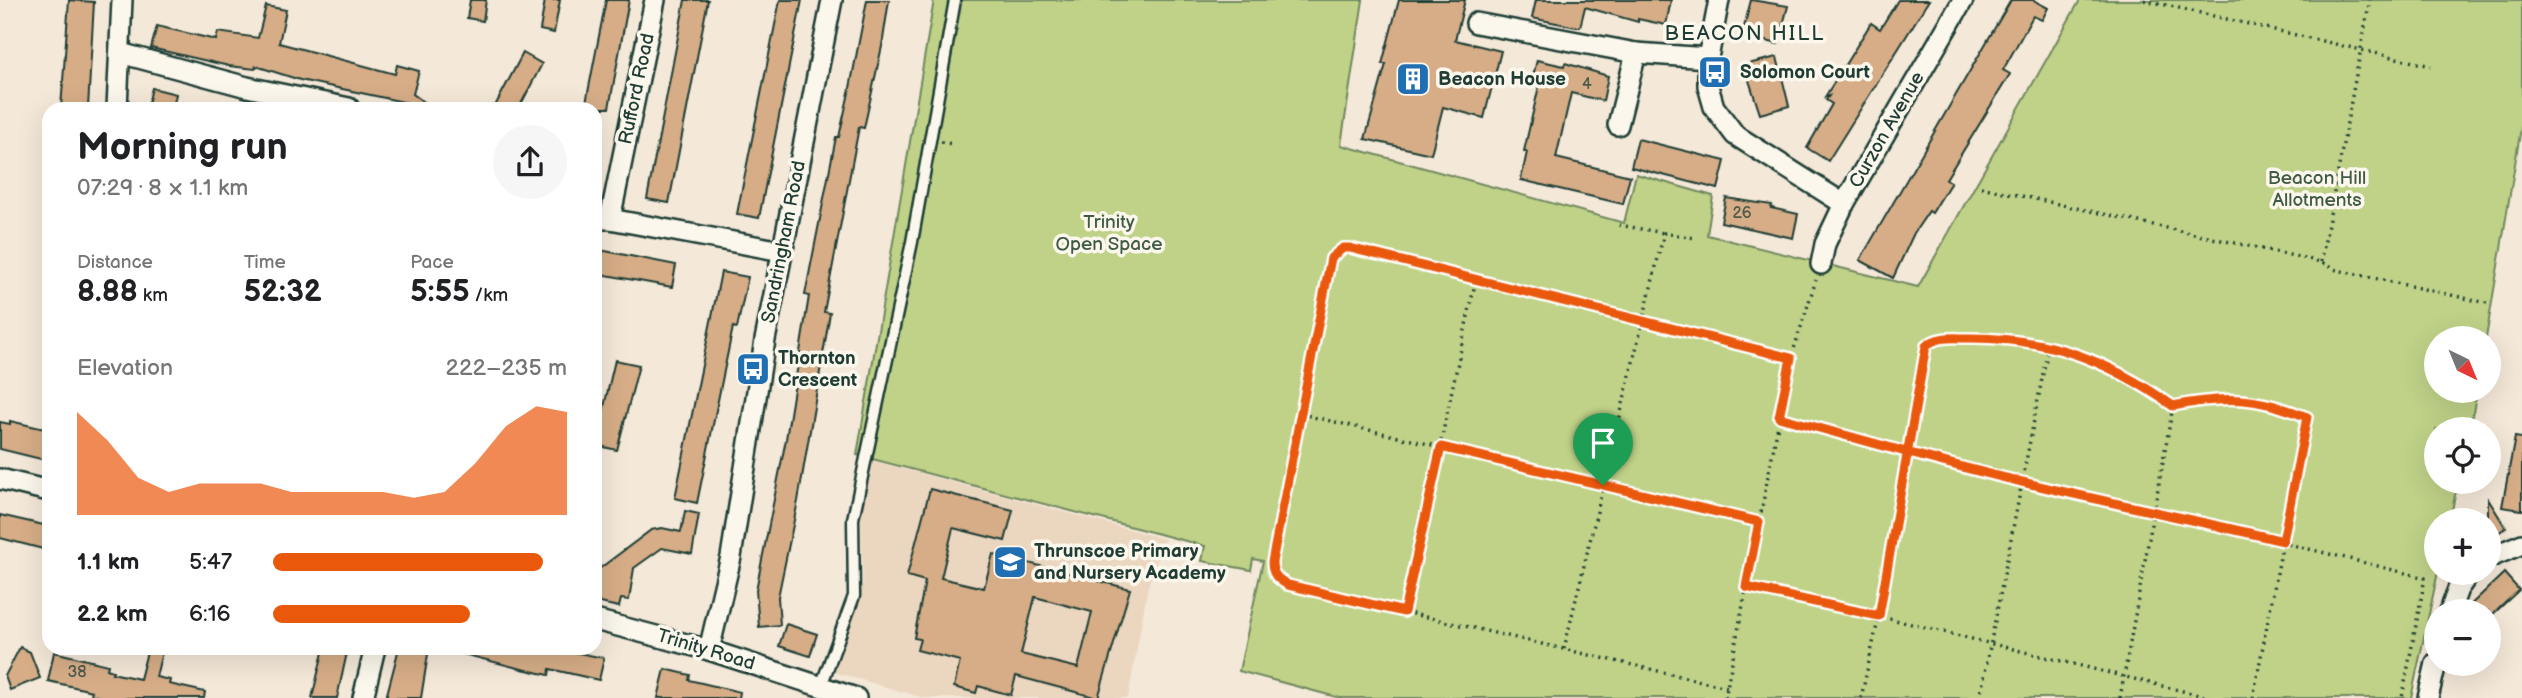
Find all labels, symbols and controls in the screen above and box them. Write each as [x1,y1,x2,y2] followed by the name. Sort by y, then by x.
[1665,21,1825,46] district label: BEACON HILL
[614,31,660,147] street label: Rufford Road
[1696,53,1734,91] bus stop icon: Solomon Court
[1394,60,1432,98] building icon: Beacon House
[1740,61,1871,84] place label: Solomon Court
[1438,68,1566,91] place label: Beacon House
[1844,68,1930,192] street label: Curzon Avenue
[1582,75,1592,94] house number: 4
[77,125,288,170] text: Morning run
[493,125,567,199] button: share
[757,159,811,325] street label: Sandringham Road
[2268,167,2366,212] park label: Beacon Hill Allotments
[77,174,248,202] text: 07:29 · 8 × 1.1 km
[1732,204,1752,223] house number: 26
[1056,211,1162,256] park label: Trinity Open Space
[77,251,153,274] text: Distance
[244,251,286,274] text: Time
[410,251,454,274] text: Pace
[77,274,138,310] text: 8.88
[244,274,322,310] text: 52:32
[410,274,469,310] text: 5:55
[138,284,168,307] text: km
[469,284,508,307] text: /km
[2424,326,2501,402] north arrow
[2424,326,2501,676] map controls
[778,347,858,392] place label: Thornton Crescent
[734,350,772,388] bus stop icon: Thornton Crescent
[77,354,173,382] text: Elevation
[445,354,567,382] text: 222–235 m
[1573,413,1633,485] pin
[2424,417,2501,494] button: locate
[1584,424,1622,462] icon: arrive
[2424,508,2501,585] button: +
[1034,540,1226,585] place label: Thrunscoe Primary and Nursery Academy
[991,543,1029,581] school or university icon: Thrunscoe Primary and Nursery Academy
[77,548,139,576] text: 1.1 km
[189,548,232,576] text: 5:47
[2424,599,2501,676] button: −
[77,600,148,628] text: 2.2 km
[189,600,231,628] text: 6:16
[654,624,758,676] street label: Trinity Road
[67,663,87,682] house number: 38

